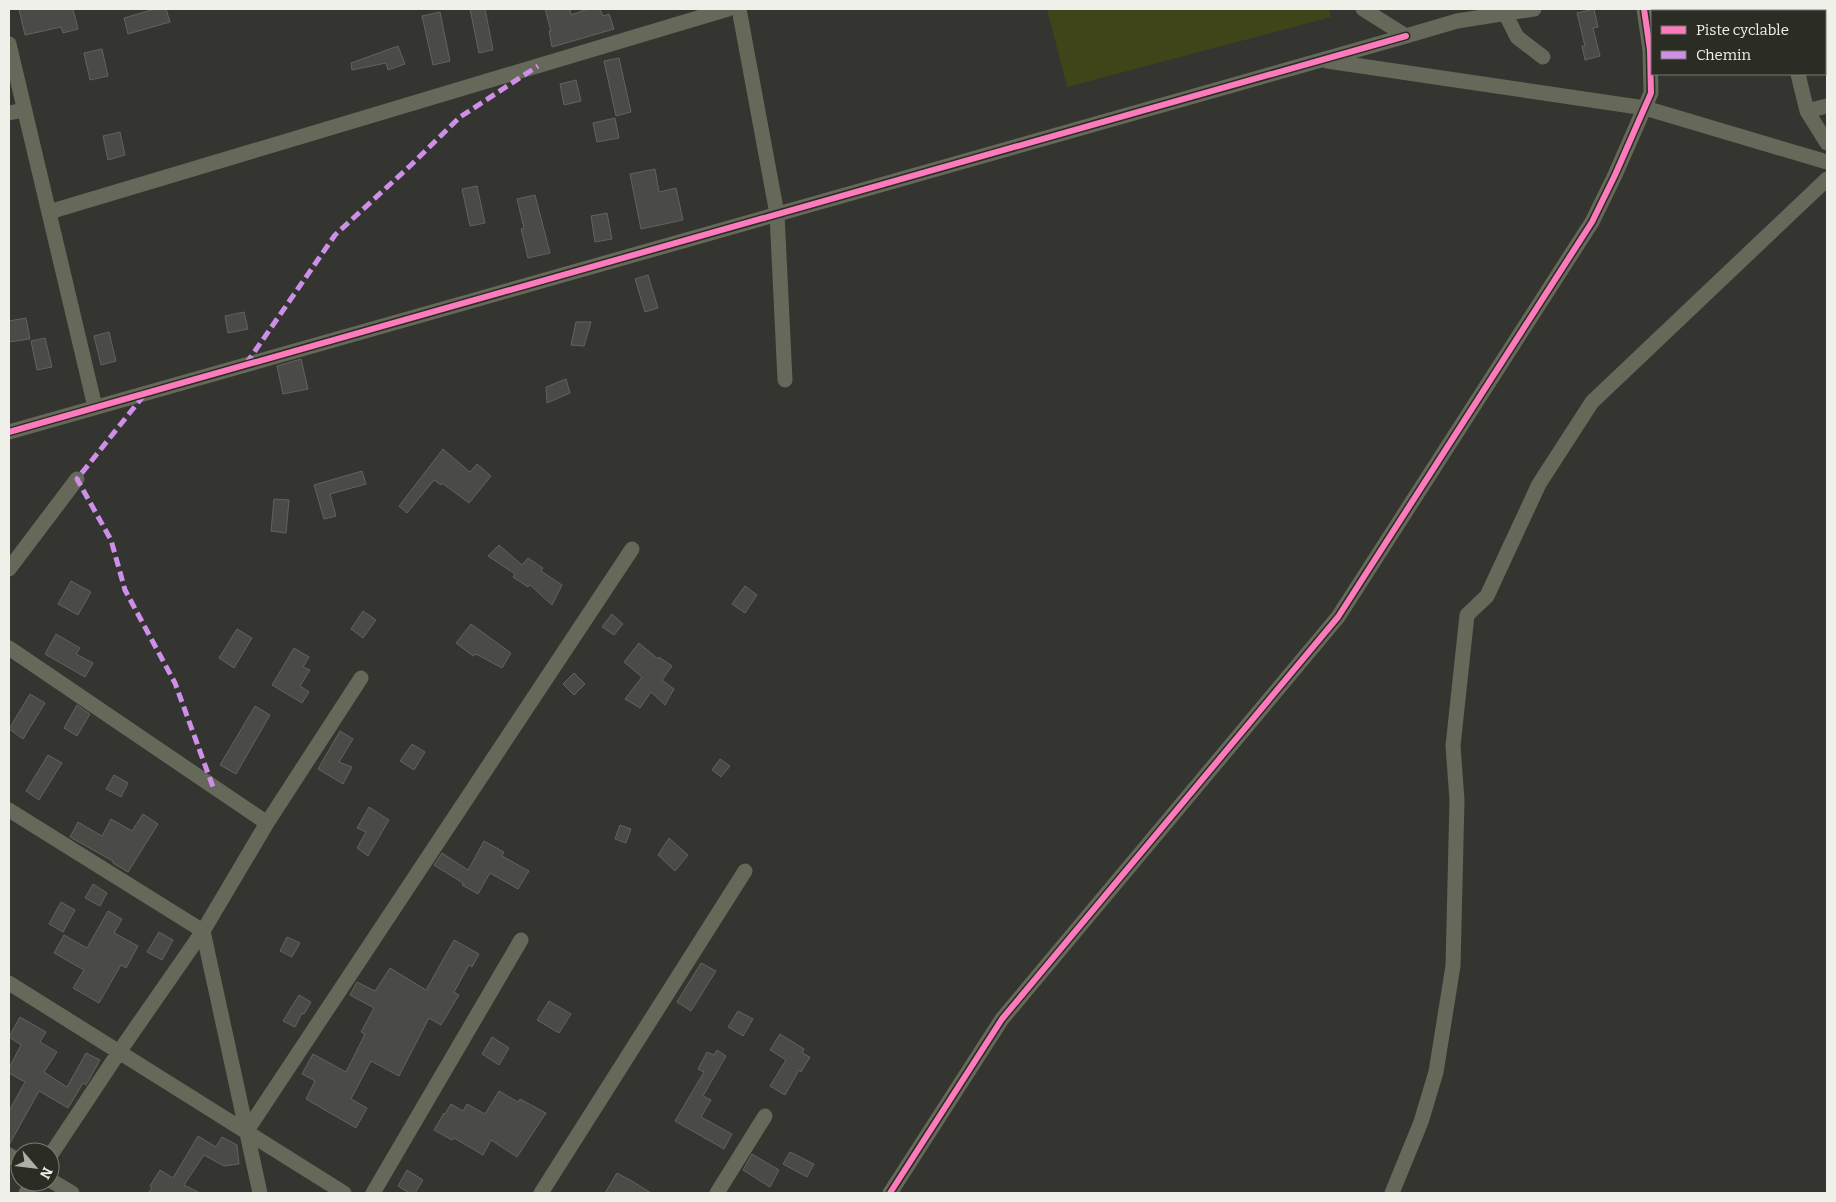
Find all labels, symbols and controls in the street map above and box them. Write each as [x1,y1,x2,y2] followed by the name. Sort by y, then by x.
[1651,10,1826,75] legend
[1696,21,1789,39] text: Piste cyclable
[1696,46,1752,64] text: Chemin
[10,1142,60,1192] north arrow
[36,1164,56,1182] text: N

